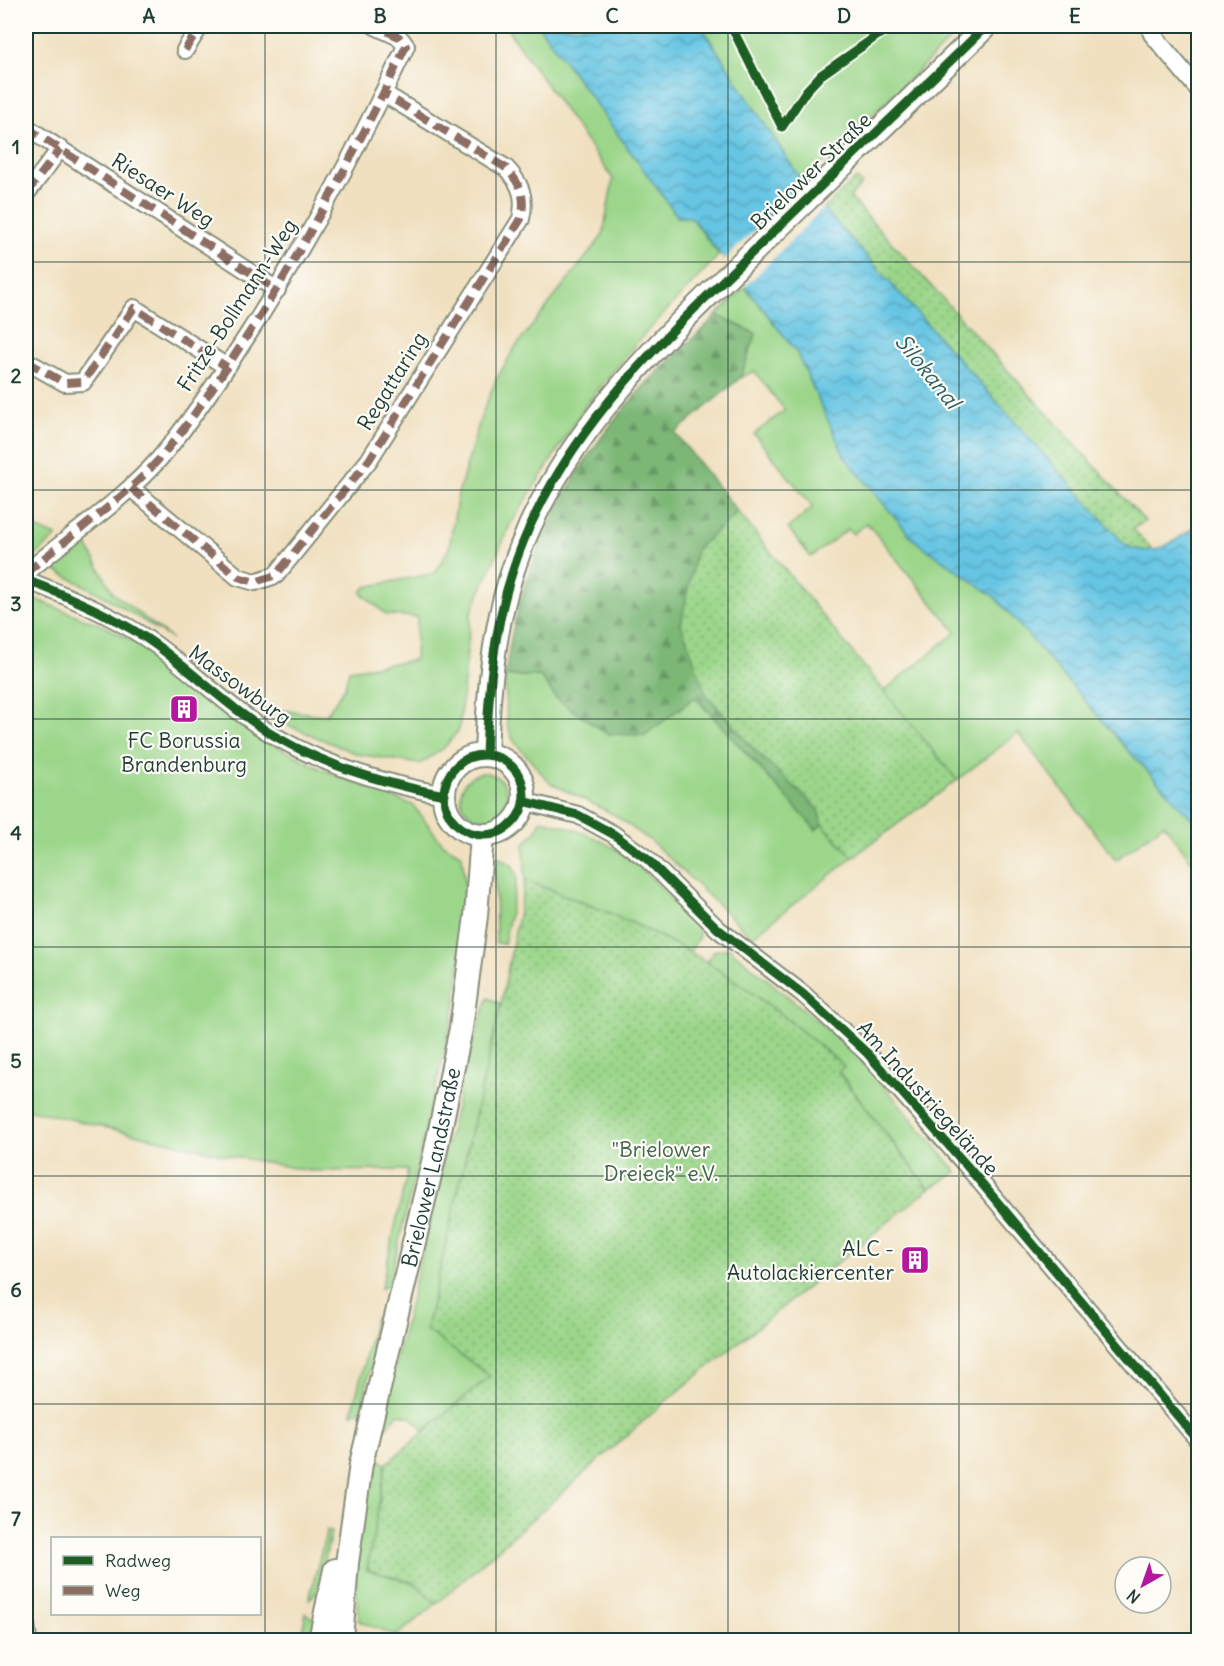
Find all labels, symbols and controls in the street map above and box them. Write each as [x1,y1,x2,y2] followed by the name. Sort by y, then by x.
[143,3,156,28] text: A
[373,3,387,28] text: B
[605,3,619,28] text: C
[837,3,851,28] text: D
[1069,3,1081,28] text: E
[745,107,877,235] street label: Brielower Straße
[12,134,20,159] text: 1
[107,147,219,233] street label: Riesaer Weg
[171,214,303,396] street label: Fritze-Bollmann-Weg
[351,327,433,435] street label: Regattaring
[889,328,969,417] water label: Silokanal
[11,363,22,388] text: 2
[10,591,22,616] text: 3
[183,639,297,731] street label: Massowburg
[168,693,200,725] building icon: FC Borussia Brandenburg
[121,727,247,778] place label: FC Borussia Brandenburg
[10,820,22,845] text: 4
[851,1015,1005,1181] street label: Am Industriegelände
[10,1048,22,1073] text: 5
[395,1065,466,1270] street label: Brielower Landstraße
[604,1136,718,1187] park label: "Brielower Dreieck" e.V.
[727,1235,894,1286] place label: ALC - Autolackiercenter
[899,1244,931,1276] building icon: ALC - Autolackiercenter
[10,1277,22,1302] text: 6
[11,1506,21,1531] text: 7
[51,1537,261,1615] legend
[105,1549,171,1572] text: Radweg
[1113,1555,1173,1615] north arrow
[105,1579,140,1602] text: Weg
[1123,1585,1144,1608] text: N

